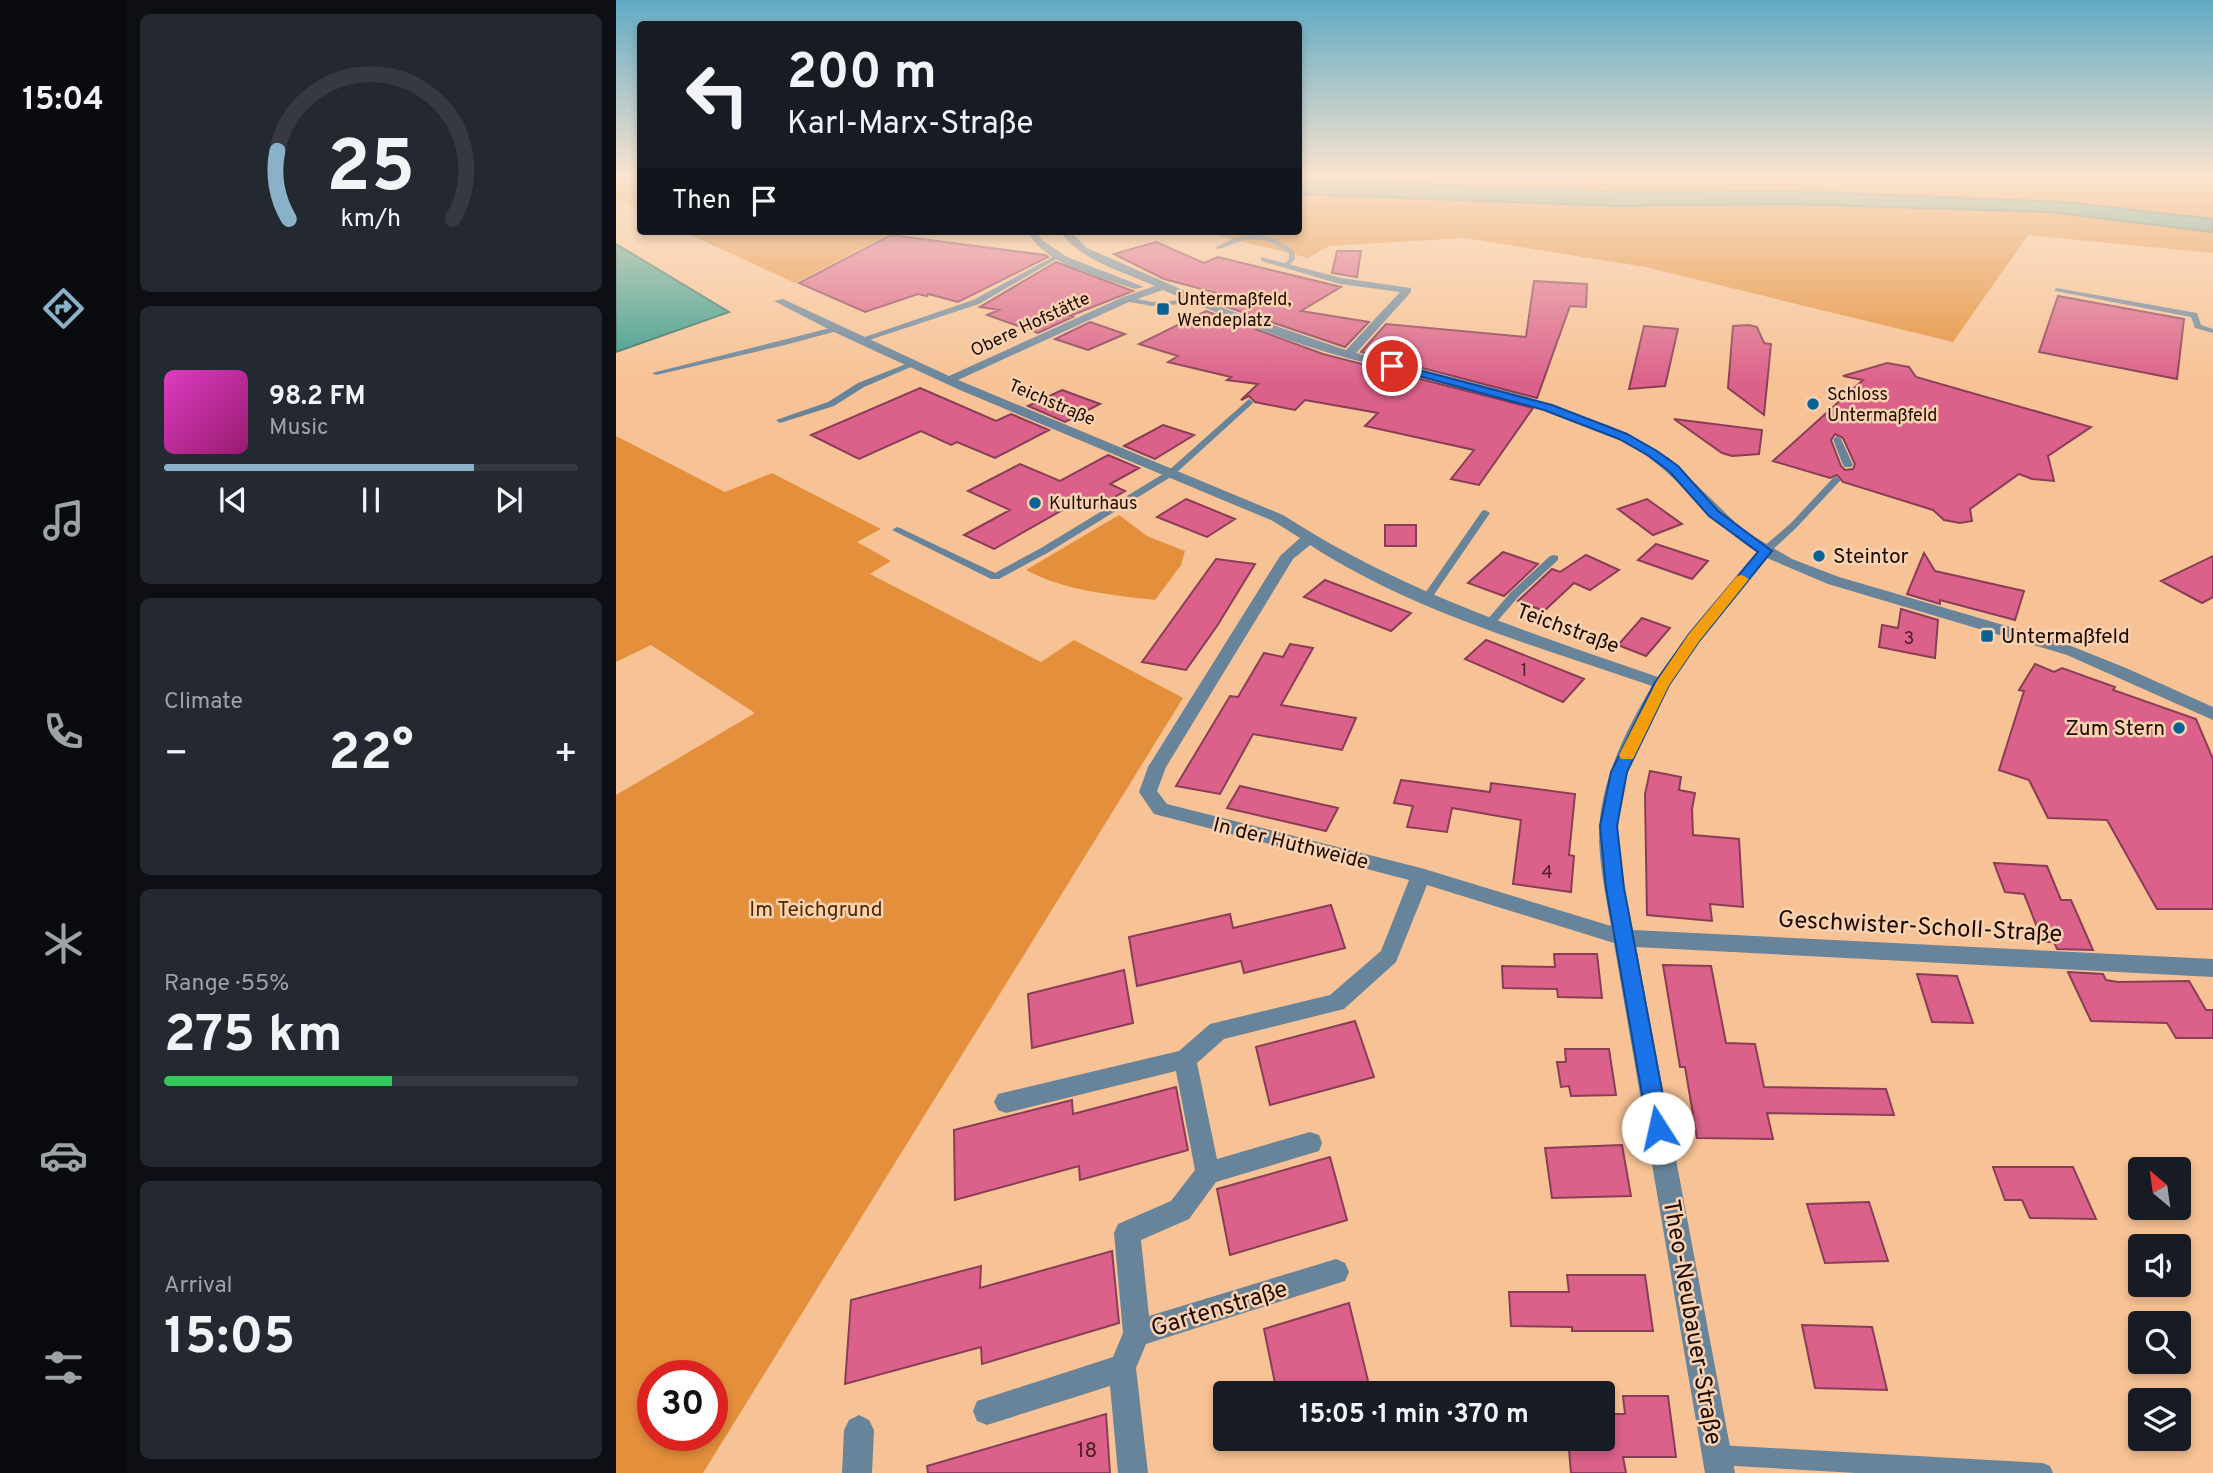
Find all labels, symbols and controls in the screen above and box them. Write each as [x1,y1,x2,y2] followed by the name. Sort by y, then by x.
[787,44,937,106] text: 200 m
[672,49,763,140] icon: left
[22,81,104,121] text: 15:04
[787,105,1033,145] text: Karl-Marx-Straße
[327,125,416,217] text: 25
[745,182,783,220] icon: arrive
[672,185,731,218] text: Then
[341,204,401,236] text: km/h
[39,284,88,333] icon: directions
[967,288,1094,363] street label: Obere Hofstätte
[1177,289,1292,333] place label: Untermaßfeld, Wendeplatz
[1155,301,1171,317] marker: Untermaßfeld, Wendeplatz
[1362,336,1422,396] pin
[1373,347,1411,385] icon: arrive
[1004,375,1098,432] street label: Teichstraße
[269,381,365,414] text: 98.2 FM
[1827,384,1938,428] place label: Schloss Untermaßfeld
[1805,396,1821,412] marker: Schloss Untermaßfeld
[269,414,329,443] text: Music
[214,481,252,519] icon: previous
[352,481,390,519] icon: pause
[490,481,528,519] icon: next
[1049,493,1137,516] place label: Kulturhaus
[1027,495,1043,511] marker: Kulturhaus
[39,496,88,545] icon: music
[1833,544,1909,571] place label: Steintor
[1811,548,1827,564] marker: Steintor
[1512,598,1623,661] street label: Teichstraße
[2001,624,2130,651] place label: Untermaßfeld
[1904,628,1914,651] house number: 3
[1979,628,1995,644] marker: Untermaßfeld
[1521,660,1527,683] house number: 1
[164,688,243,717] text: Climate
[39,707,88,756] icon: phone
[2065,716,2165,743] place label: Zum Stern
[2171,720,2187,736] marker: Zum Stern
[328,722,414,788] text: 22°
[164,731,189,780] text: −
[553,731,578,780] text: +
[1210,812,1371,877] street label: In der Huthweide
[1541,862,1553,885] house number: 4
[749,897,883,924] park label: Im Teichgrund
[1777,906,2063,950] street label: Geschwister-Scholl-Straße
[39,919,88,968] icon: climate
[164,970,289,999] text: Range · 55%
[164,1004,343,1070] text: 275 km
[1621,1091,1695,1165] position arrow
[39,1131,88,1180] icon: car
[2128,1157,2191,1220] north arrow
[2128,1157,2191,1451] map controls
[1655,1197,1727,1447] street label: Theo-Neubauer-Straße
[2128,1234,2191,1297] button: sound
[164,1272,233,1301] text: Arrival
[1148,1275,1292,1345] street label: Gartenstraße
[164,1306,295,1372] text: 15:05
[2128,1311,2191,1374] button: search
[39,1343,88,1392] icon: filters
[637,1360,728,1451] speed limit sign: 30
[2128,1388,2191,1451] button: layers
[1299,1399,1529,1432] text: 15:05 · 1 min · 370 m
[1077,1438,1097,1465] house number: 18

